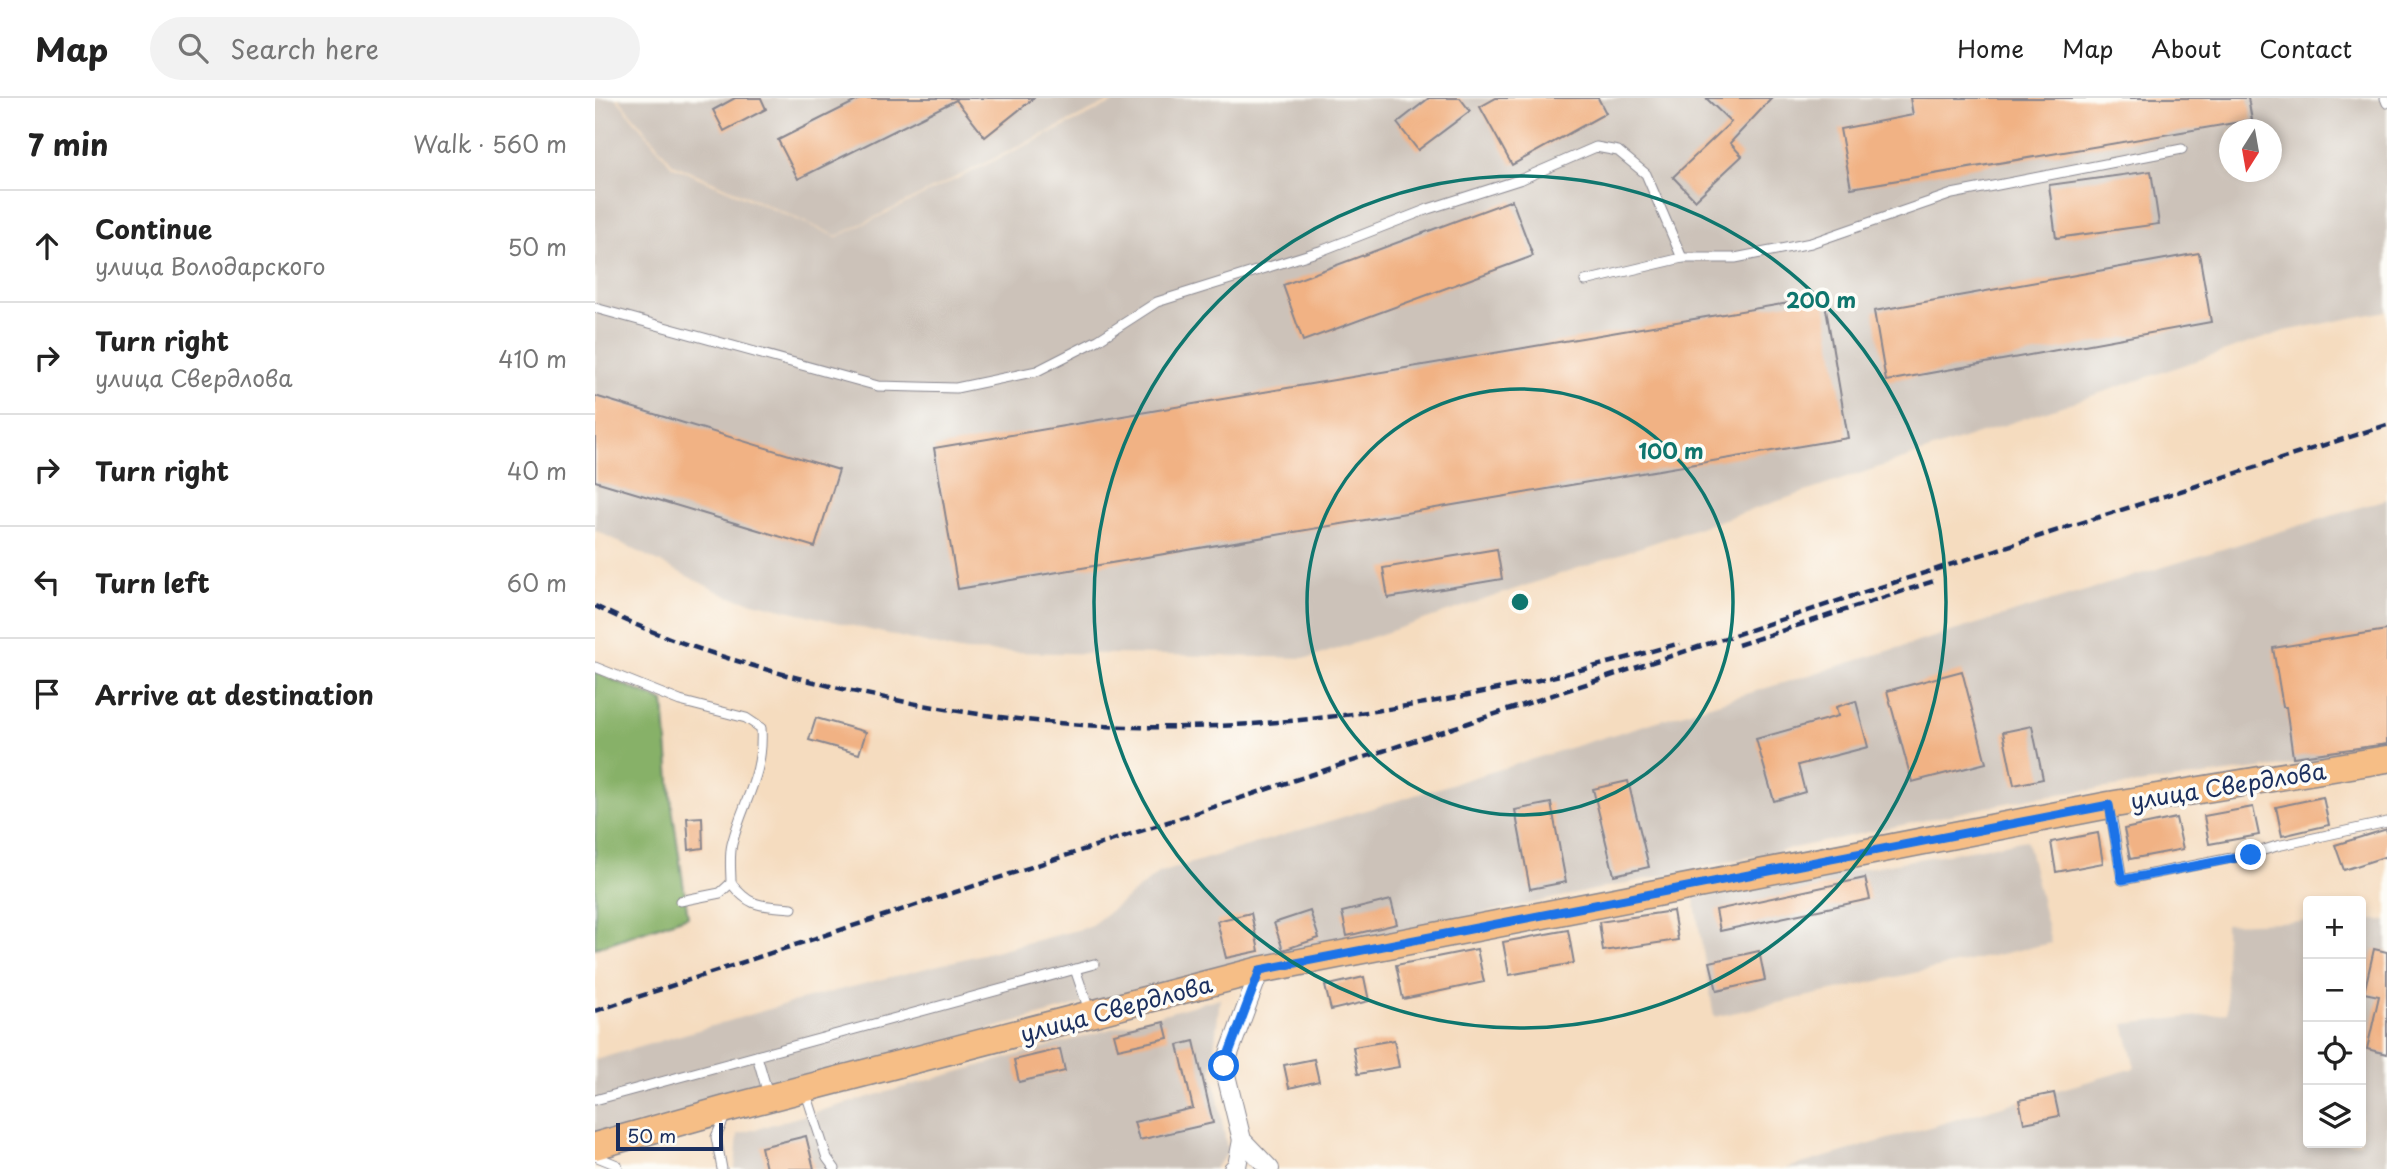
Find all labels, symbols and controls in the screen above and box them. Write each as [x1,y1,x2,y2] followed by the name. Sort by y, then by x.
[150,17,640,80] search box
[35,23,108,73] text: Map
[174,29,212,67] icon: search
[230,29,379,68] text: Search here
[1957,30,2024,66] text: Home
[2062,30,2113,66] text: Map
[2151,30,2221,66] text: About
[2259,30,2352,66] text: Contact
[2219,119,2282,182] north arrow
[28,121,109,166] text: 7 min
[413,126,567,161] text: Walk · 560 m
[95,209,212,248] text: Continue
[28,227,66,265] icon: ahead
[507,229,567,264] text: 50 m
[95,248,325,283] text: улица Володарского
[1786,283,1856,315] text: 200 m
[95,321,229,360] text: Turn right
[28,339,66,377] icon: right
[498,341,567,376] text: 410 m
[95,360,293,395] text: улица Свердлова
[1638,434,1704,466] text: 100 m
[28,451,66,489] icon: right
[95,451,229,490] text: Turn right
[507,453,567,488] text: 40 m
[28,563,66,601] icon: left
[95,563,210,602] text: Turn left
[507,565,567,600] text: 60 m
[1508,590,1532,614] centre of rings
[28,675,66,713] icon: arrive
[95,675,374,714] text: Arrive at destination
[2128,752,2329,818] street label: улица Свердлова
[2235,839,2266,870] route end
[2303,896,2366,1148] map controls
[2303,896,2366,959] button: +
[2303,959,2366,1022] button: −
[1016,965,1217,1050] street label: улица Свердлова
[2303,1022,2366,1085] button: locate
[1208,1050,1239,1081] route start
[2303,1085,2366,1148] button: layers
[616,1120,723,1152] scale bar
[627,1121,676,1149] text: 50 m

